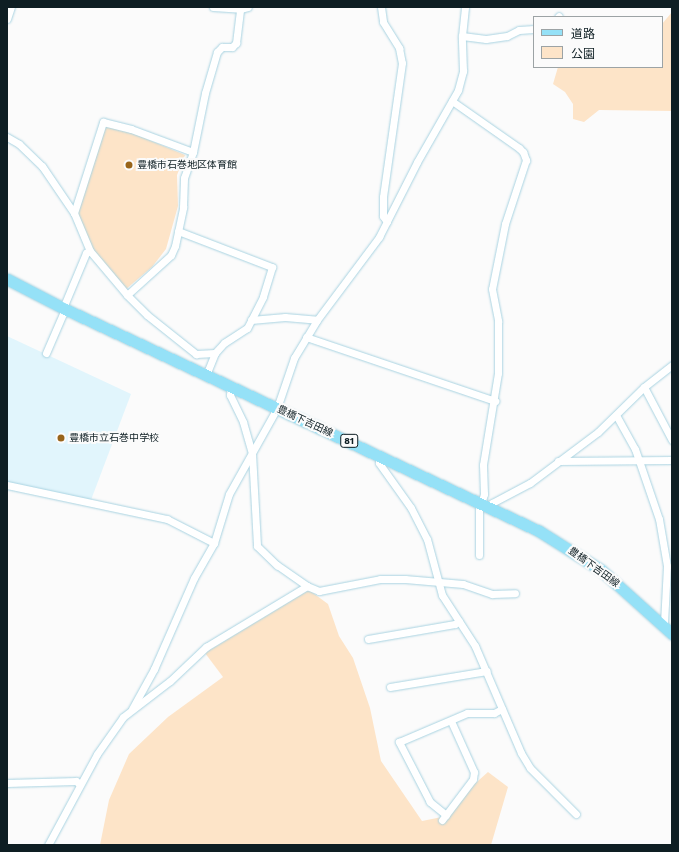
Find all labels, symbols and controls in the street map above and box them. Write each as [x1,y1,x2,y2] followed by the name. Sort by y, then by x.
[533,16,663,68] legend
[571,27,595,41] text: 道路
[571,47,595,61] text: 公園
[137,159,237,171] place label: 豊橋市石巻地区体育館
[124,160,134,170] marker: 豊橋市石巻地区体育館
[275,403,335,439] street label: 豊橋下吉田線
[69,432,159,444] place label: 豊橋市立石巻中学校
[56,433,66,443] marker: 豊橋市立石巻中学校
[340,434,358,448] road number: 81
[566,545,622,589] street label: 豊橋下吉田線

